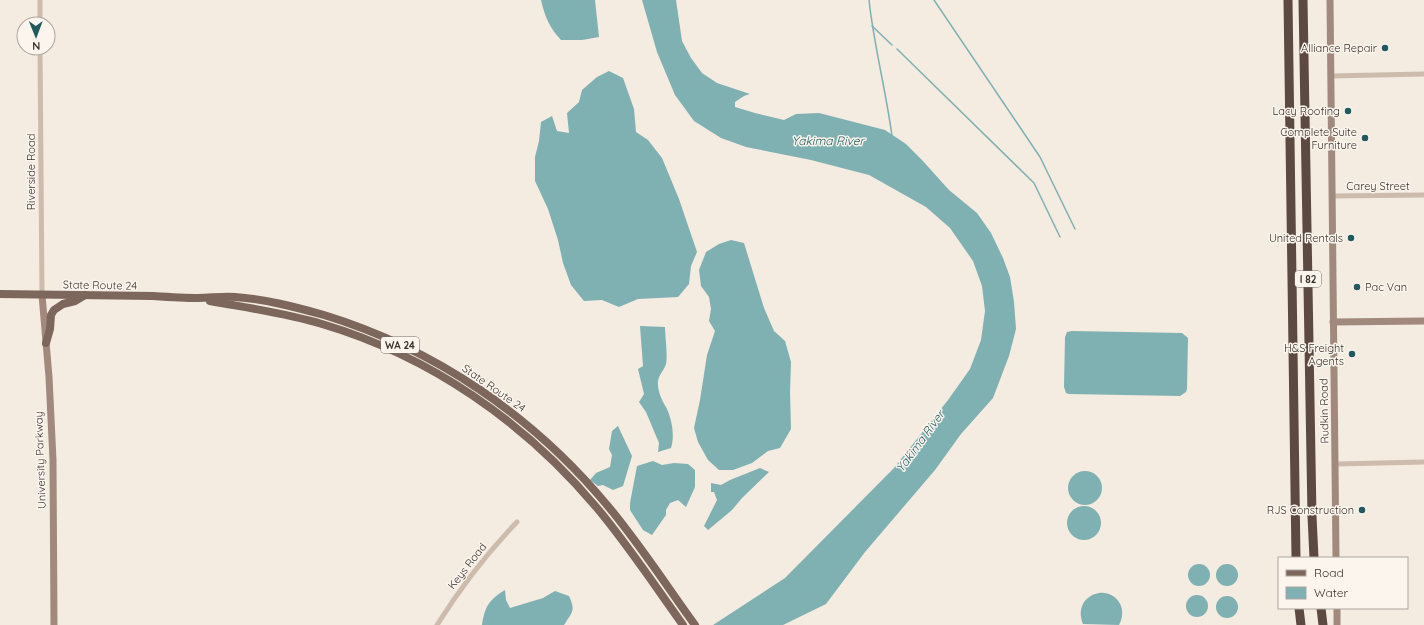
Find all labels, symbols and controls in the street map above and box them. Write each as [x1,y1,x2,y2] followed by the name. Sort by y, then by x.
[16,16,56,56] north arrow
[32,39,40,53] text: N
[1301,41,1378,55] place label: Alliance Repair
[1380,43,1390,53] marker: Alliance Repair
[1272,104,1340,118] place label: Lacy Roofing
[1343,106,1353,116] marker: Lacy Roofing
[1280,125,1357,152] place label: Complete Suite Furniture
[792,133,866,148] water label: Yakima River
[1360,133,1370,143] marker: Complete Suite Furniture
[24,134,38,210] street label: Riverside Road
[1346,179,1410,193] street label: Carey Street
[1269,231,1343,245] place label: United Rentals
[1346,233,1356,243] marker: United Rentals
[1295,271,1321,287] road number: I 82
[63,277,137,293] street label: State Route 24
[1365,280,1407,294] place label: Pac Van
[1352,282,1362,292] marker: Pac Van
[381,337,419,353] road number: WA 24
[1284,341,1344,368] place label: H&S Freight Agents
[1347,349,1357,359] marker: H&S Freight Agents
[460,361,529,415] street label: State Route 24
[1316,378,1332,444] street label: Rudkin Road
[893,406,948,475] water label: Yakima River
[31,411,49,509] street label: University Parkway
[1267,503,1354,517] place label: RJS Construction
[1357,505,1367,515] marker: RJS Construction
[445,540,489,592] street label: Keys Road
[1278,557,1408,609] legend
[1314,565,1344,580] text: Road
[1314,585,1349,600] text: Water

